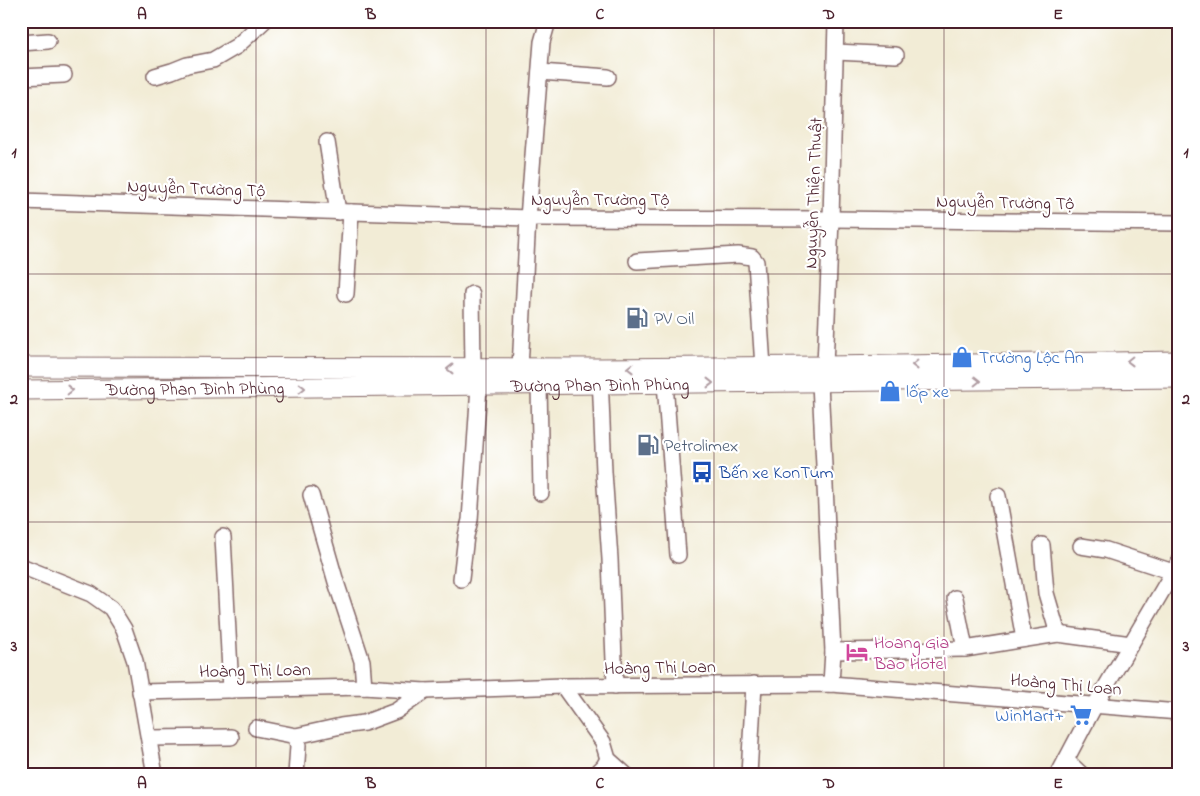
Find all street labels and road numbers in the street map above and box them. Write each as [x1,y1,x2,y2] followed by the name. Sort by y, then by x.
[799,117,832,269] street label: Nguyễn Thiện Thuật
[127,175,265,206] street label: Nguyễn Trường Tộ
[531,188,669,215] street label: Nguyễn Trường Tộ
[936,190,1074,219] street label: Nguyễn Trường Tộ
[509,373,690,401] street label: Đường Phan Đình Phùng
[104,377,285,405] street label: Đường Phan Đình Phùng
[604,655,716,684] street label: Hoàng Thị Loan
[199,658,311,687] street label: Hoàng Thị Loan
[1009,668,1123,705] street label: Hoàng Thị Loan

